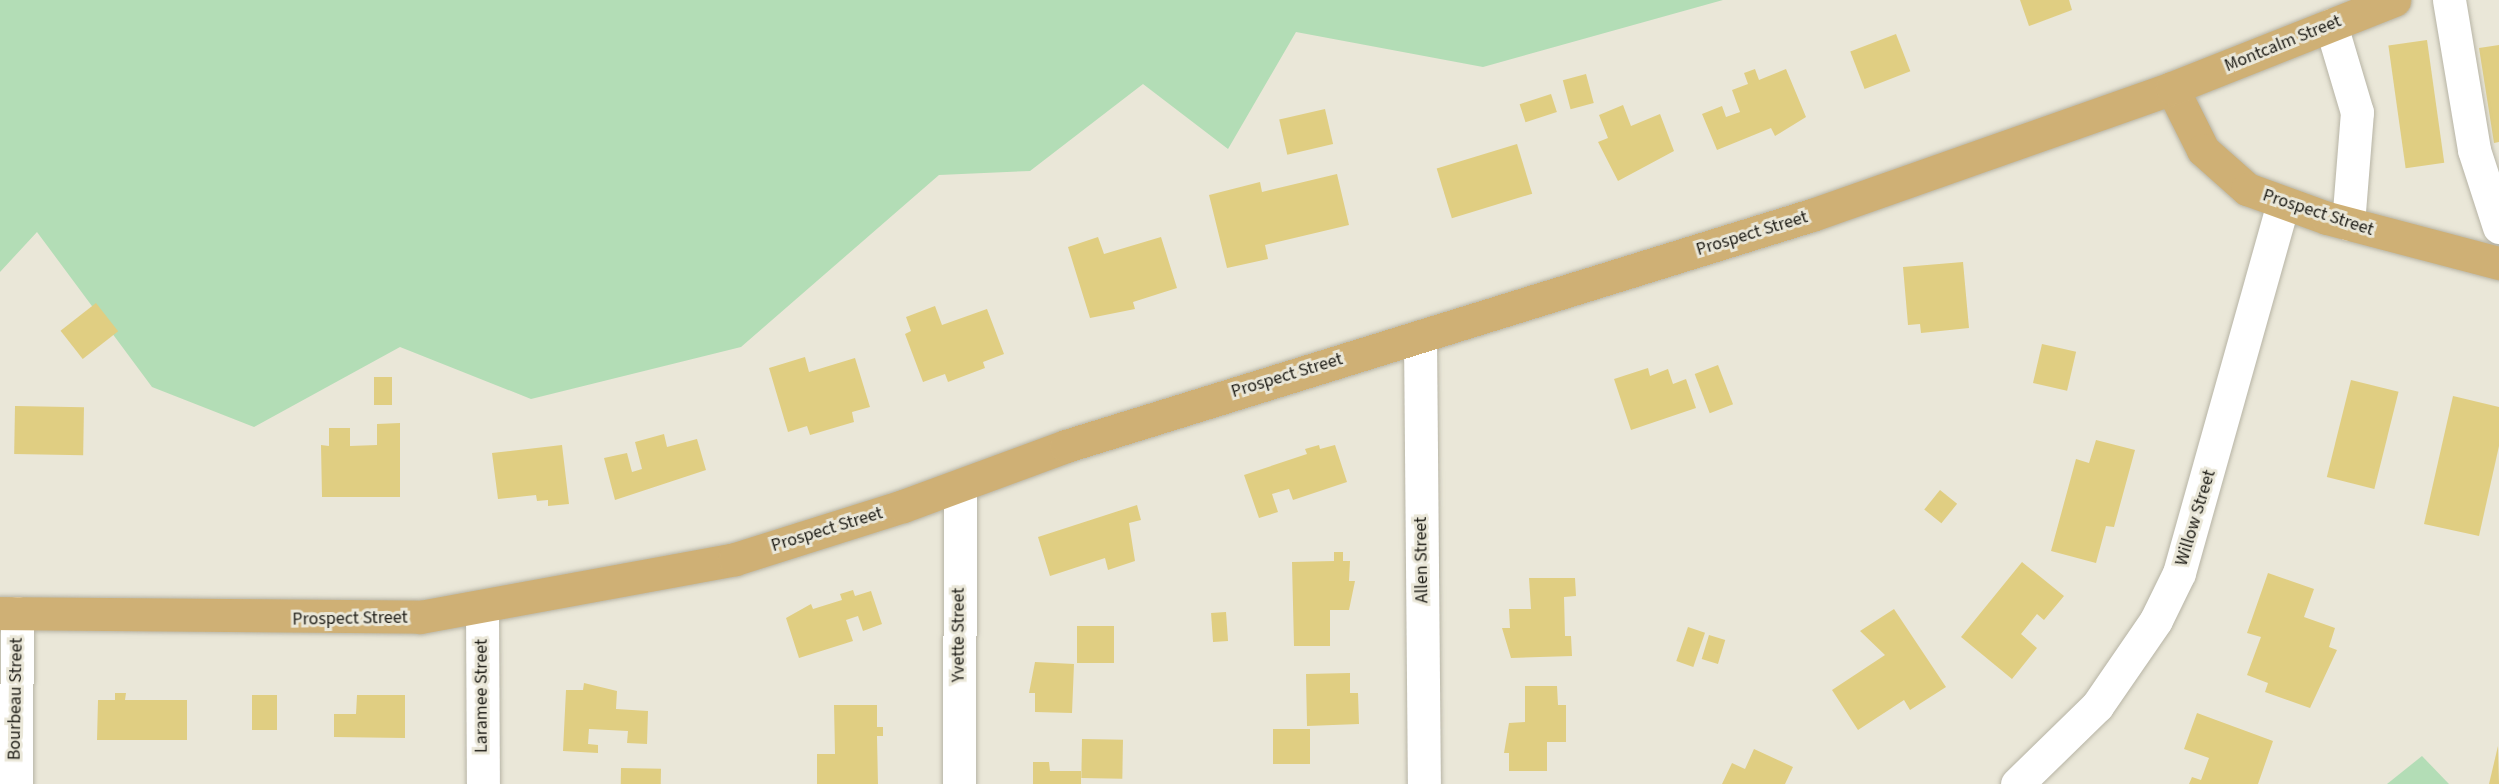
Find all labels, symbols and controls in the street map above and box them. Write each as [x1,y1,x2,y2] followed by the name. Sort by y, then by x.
[2222,11,2344,77] street label: Montcalm Street
[2260,185,2376,241] street label: Prospect Street
[1694,207,1810,261] street label: Prospect Street
[1229,349,1345,403] street label: Prospect Street
[2171,467,2221,569] street label: Willow Street
[769,503,885,557] street label: Prospect Street
[1410,517,1434,603] street label: Allen Street
[948,588,970,682] street label: Yvette Street
[292,607,408,631] street label: Prospect Street
[4,638,28,760] street label: Bourbeau Street
[471,639,493,753] street label: Laramee Street

